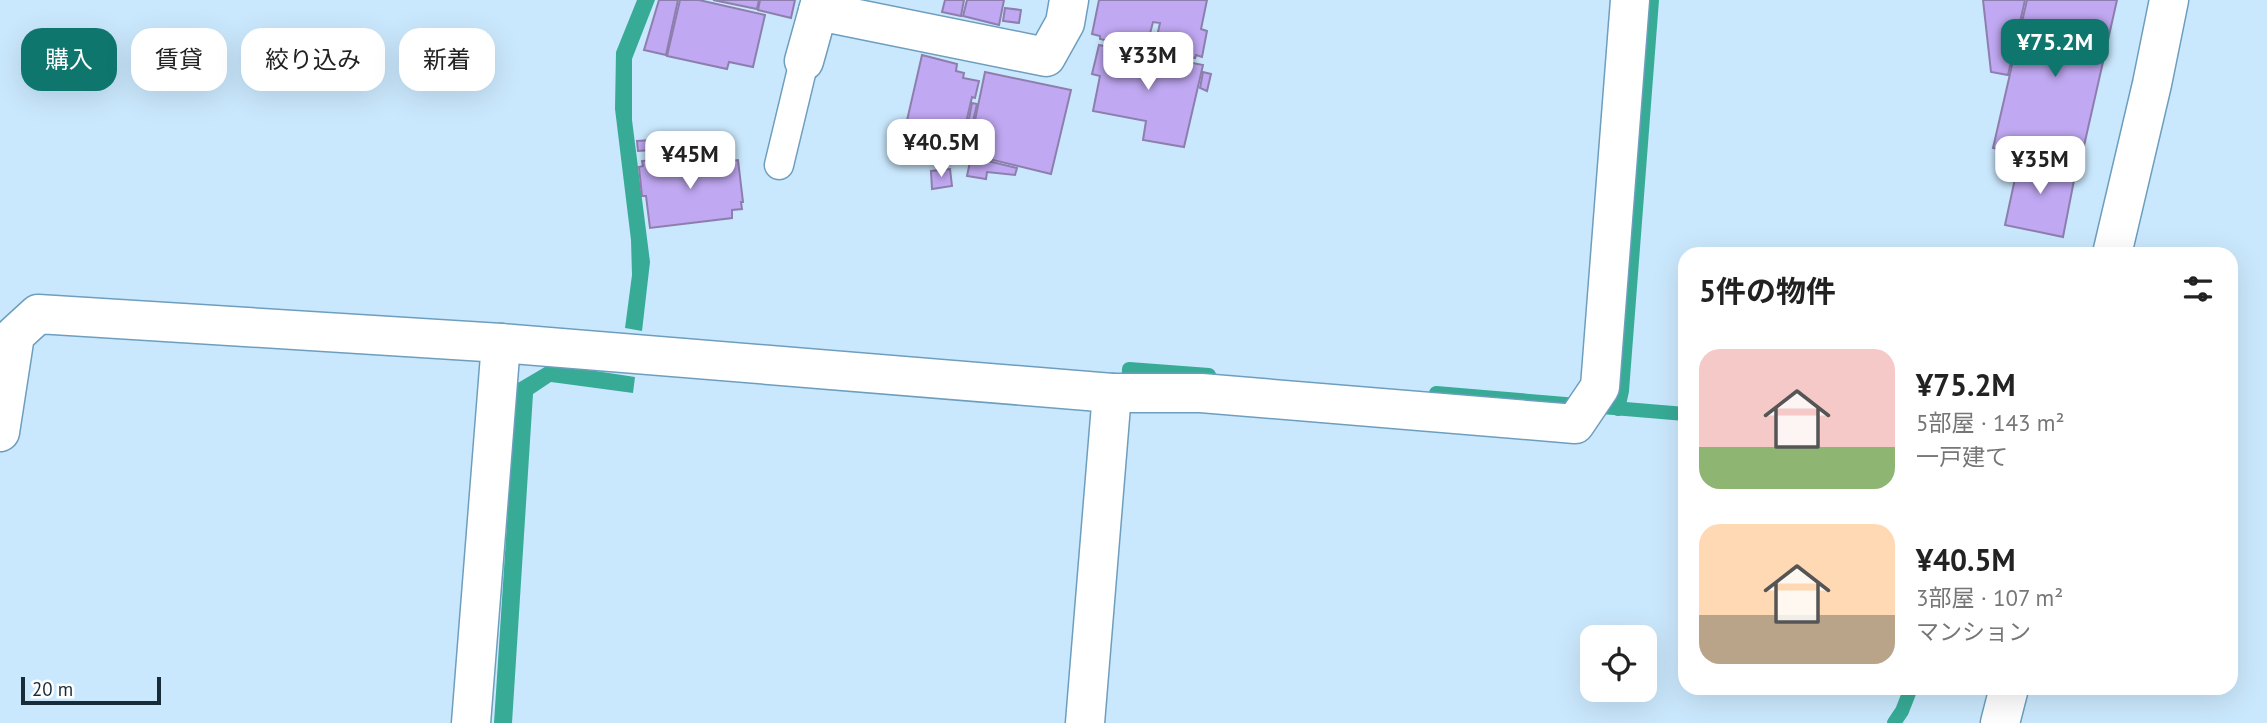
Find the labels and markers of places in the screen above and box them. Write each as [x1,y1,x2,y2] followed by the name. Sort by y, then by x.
[1998,20,2112,79] pin: ¥75.2M
[1107,32,1189,92] pin: ¥33M
[884,120,998,179] pin: ¥40.5M
[649,132,731,191] pin: ¥45M
[1999,136,2081,196] pin: ¥35M

